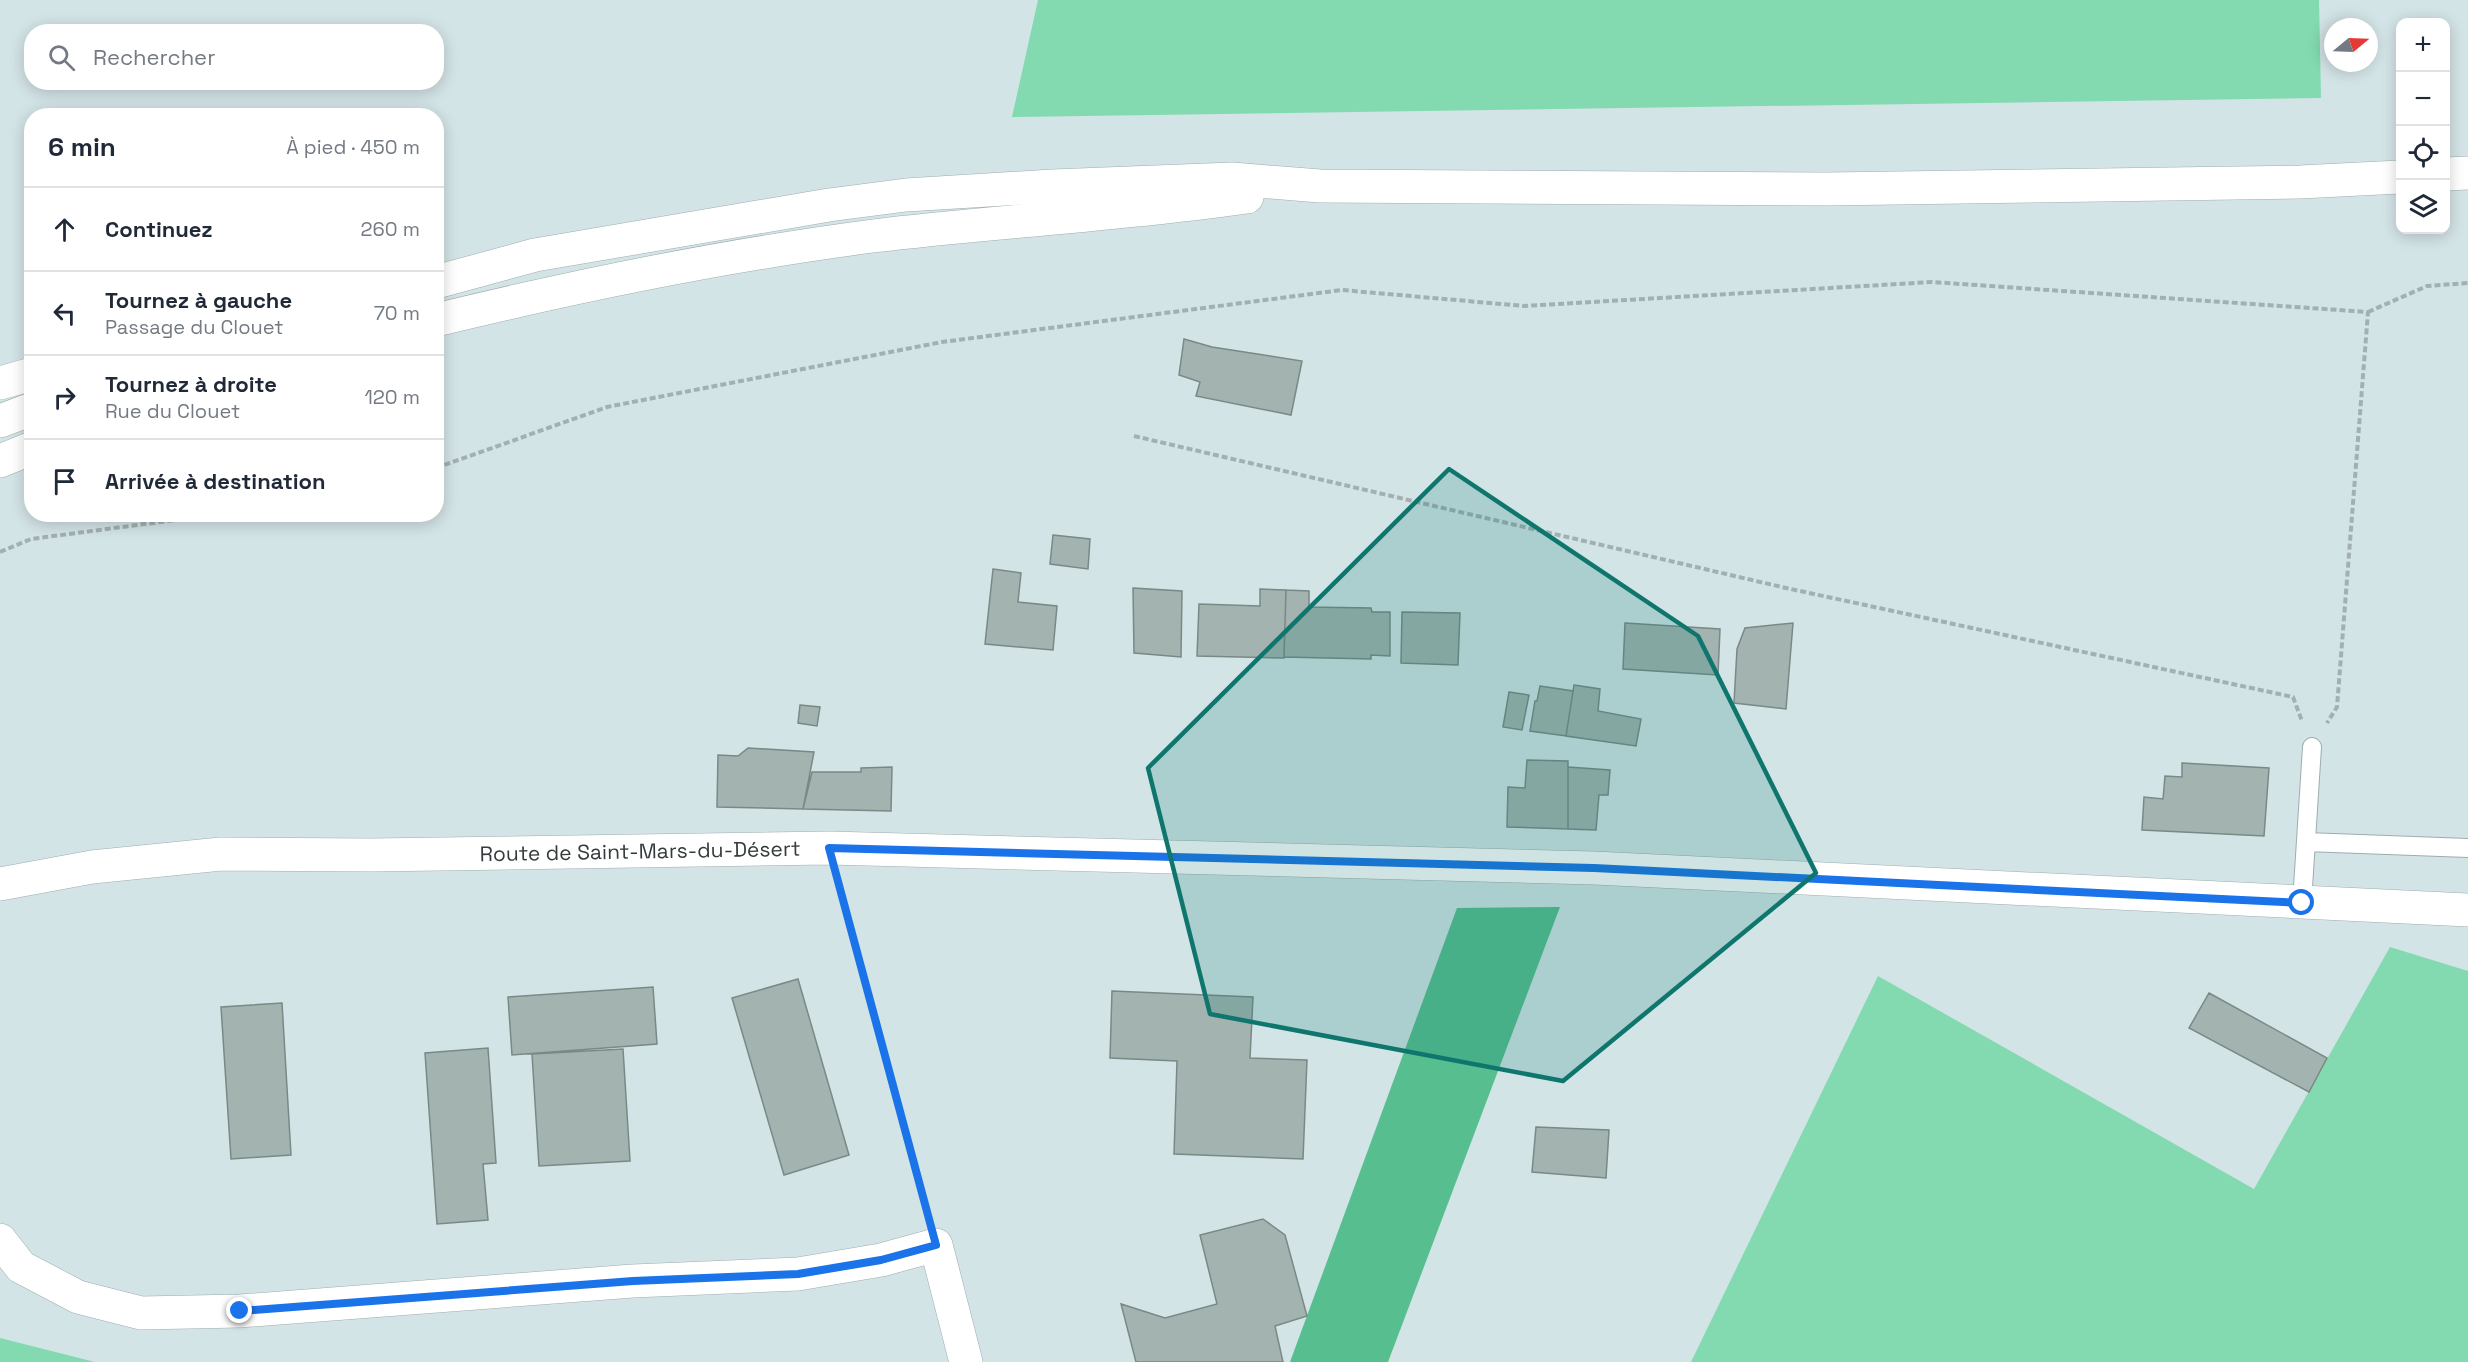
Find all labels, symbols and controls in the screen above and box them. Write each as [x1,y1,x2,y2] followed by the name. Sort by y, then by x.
[2324,18,2378,72] north arrow
[2396,18,2450,234] map controls
[2396,18,2450,72] button: +
[24,24,444,90] search box
[45,41,78,74] icon: search
[93,43,215,71] text: Rechercher
[2396,72,2450,126] button: −
[2396,126,2450,180] button: locate
[48,130,116,164] text: 6 min
[286,134,420,160] text: À pied · 450 m
[2396,180,2450,234] button: layers
[48,213,81,246] icon: ahead
[105,215,213,243] text: Continuez
[361,216,420,242] text: 260 m
[105,286,292,314] text: Tournez à gauche
[48,297,81,330] icon: left
[374,300,420,326] text: 70 m
[105,314,284,340] text: Passage du Clouet
[105,370,277,398] text: Tournez à droite
[48,381,81,414] icon: right
[364,384,420,410] text: 120 m
[105,398,240,424] text: Rue du Clouet
[48,465,81,498] icon: arrive
[105,467,326,495] text: Arrivée à destination
[479,835,801,867] street label: Route de Saint-Mars-du-Désert
[2288,889,2314,915] route start
[226,1297,252,1323] route end

